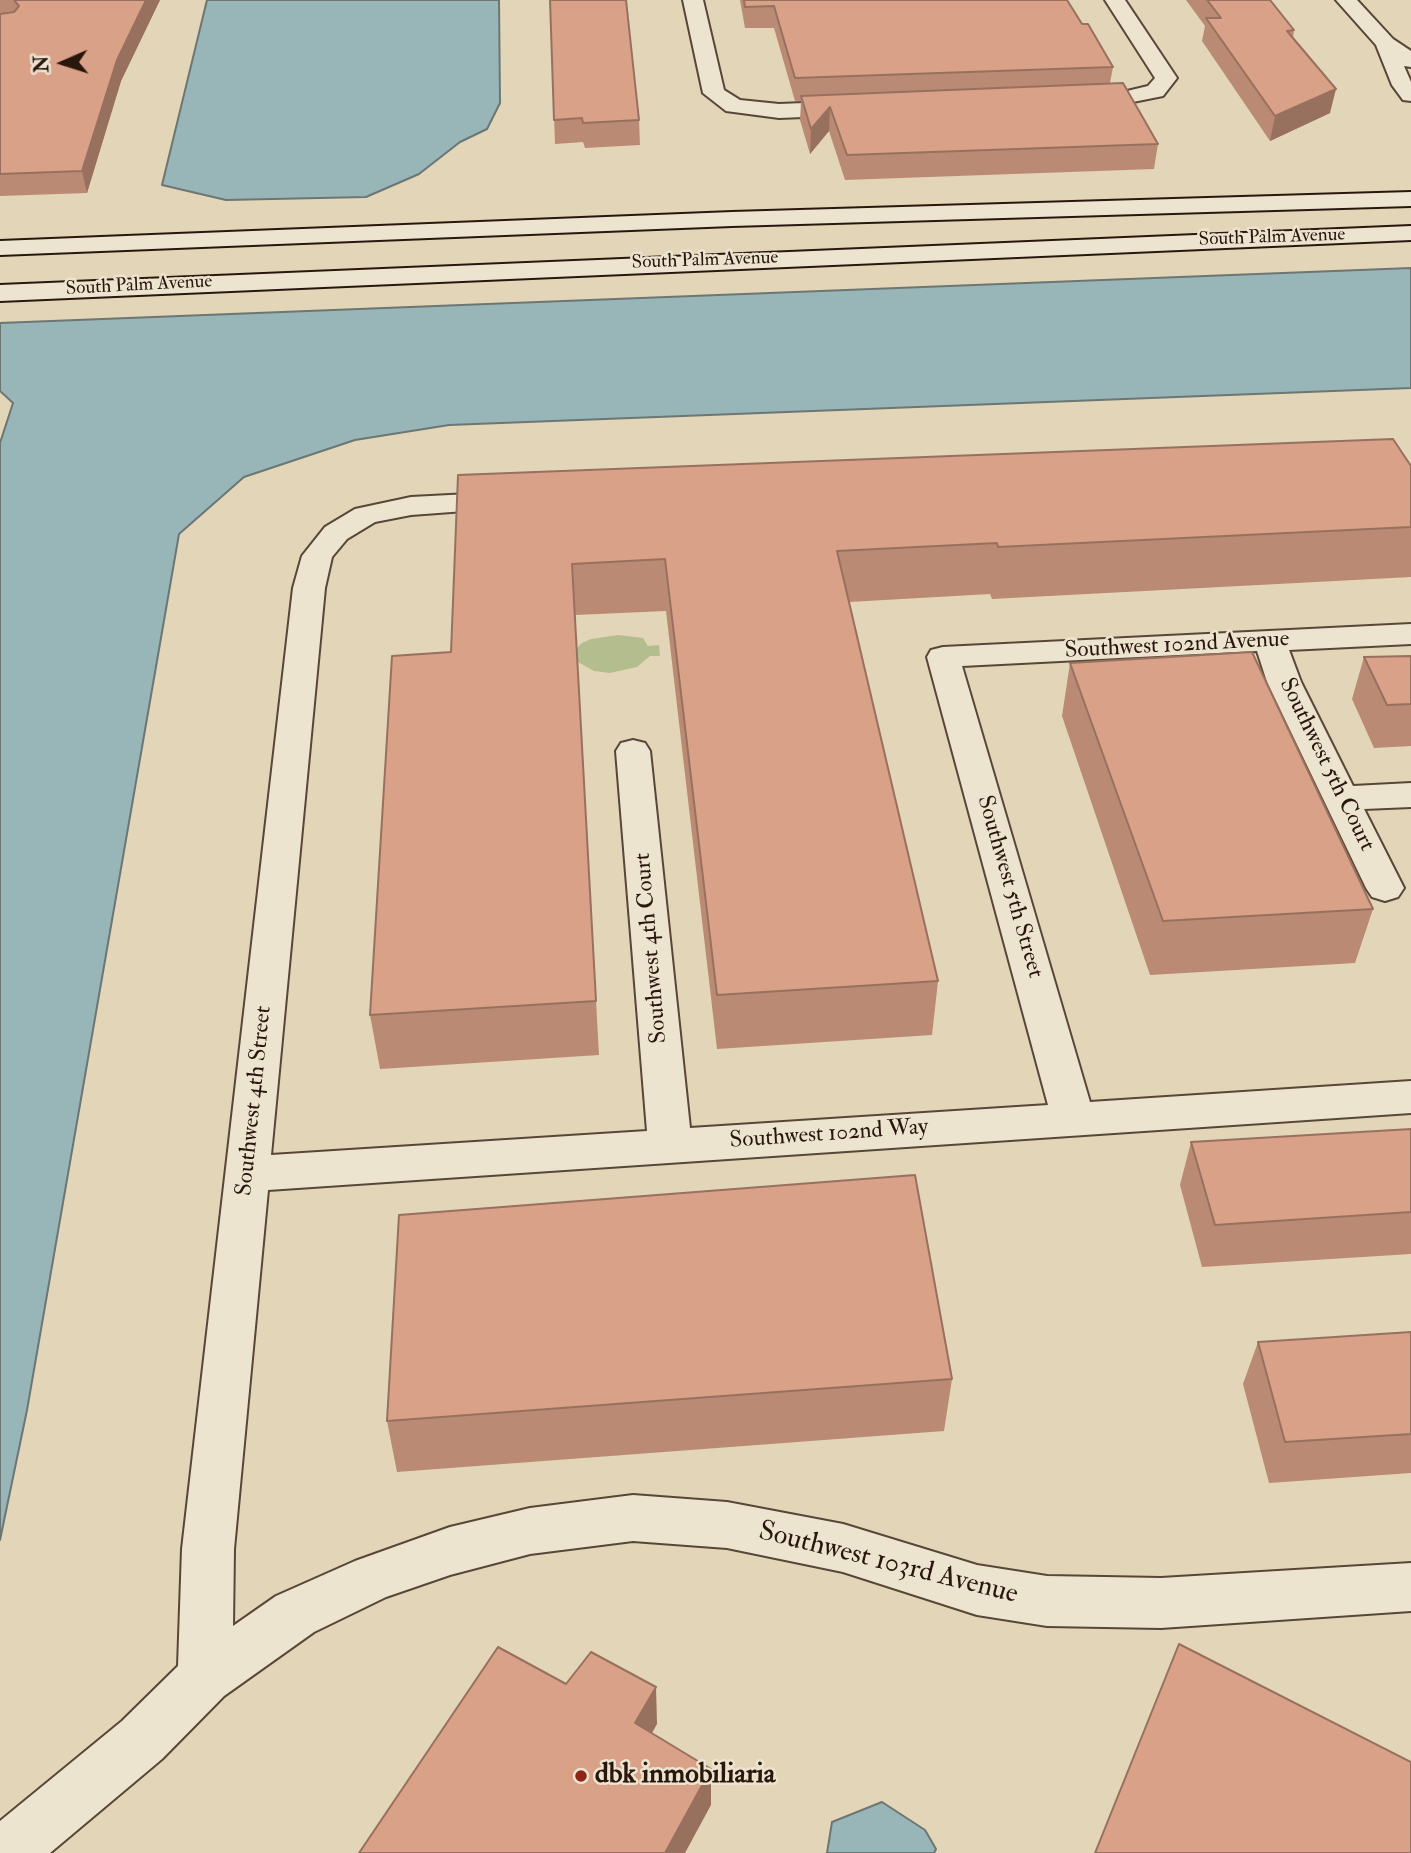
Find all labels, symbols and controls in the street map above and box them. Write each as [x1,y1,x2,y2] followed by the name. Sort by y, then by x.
[28,28,98,98] north arrow
[30,55,54,73] text: N
[1198,224,1346,252] street label: South Palm Avenue
[631,247,779,275] street label: South Palm Avenue
[65,271,213,301] street label: South Palm Avenue
[1064,626,1290,666] street label: Southwest 102nd Avenue
[1272,674,1380,856] street label: Southwest 5th Court
[970,793,1048,981] street label: Southwest 5th Street
[630,851,674,1045] street label: Southwest 4th Court
[231,1005,279,1197] street label: Southwest 4th Street
[729,1114,929,1156] street label: Southwest 102nd Way
[755,1516,1021,1612] street label: Southwest 103rd Avenue
[595,1759,775,1793] place label: dbk inmobiliaria
[573,1768,589,1784] marker: dbk inmobiliaria

